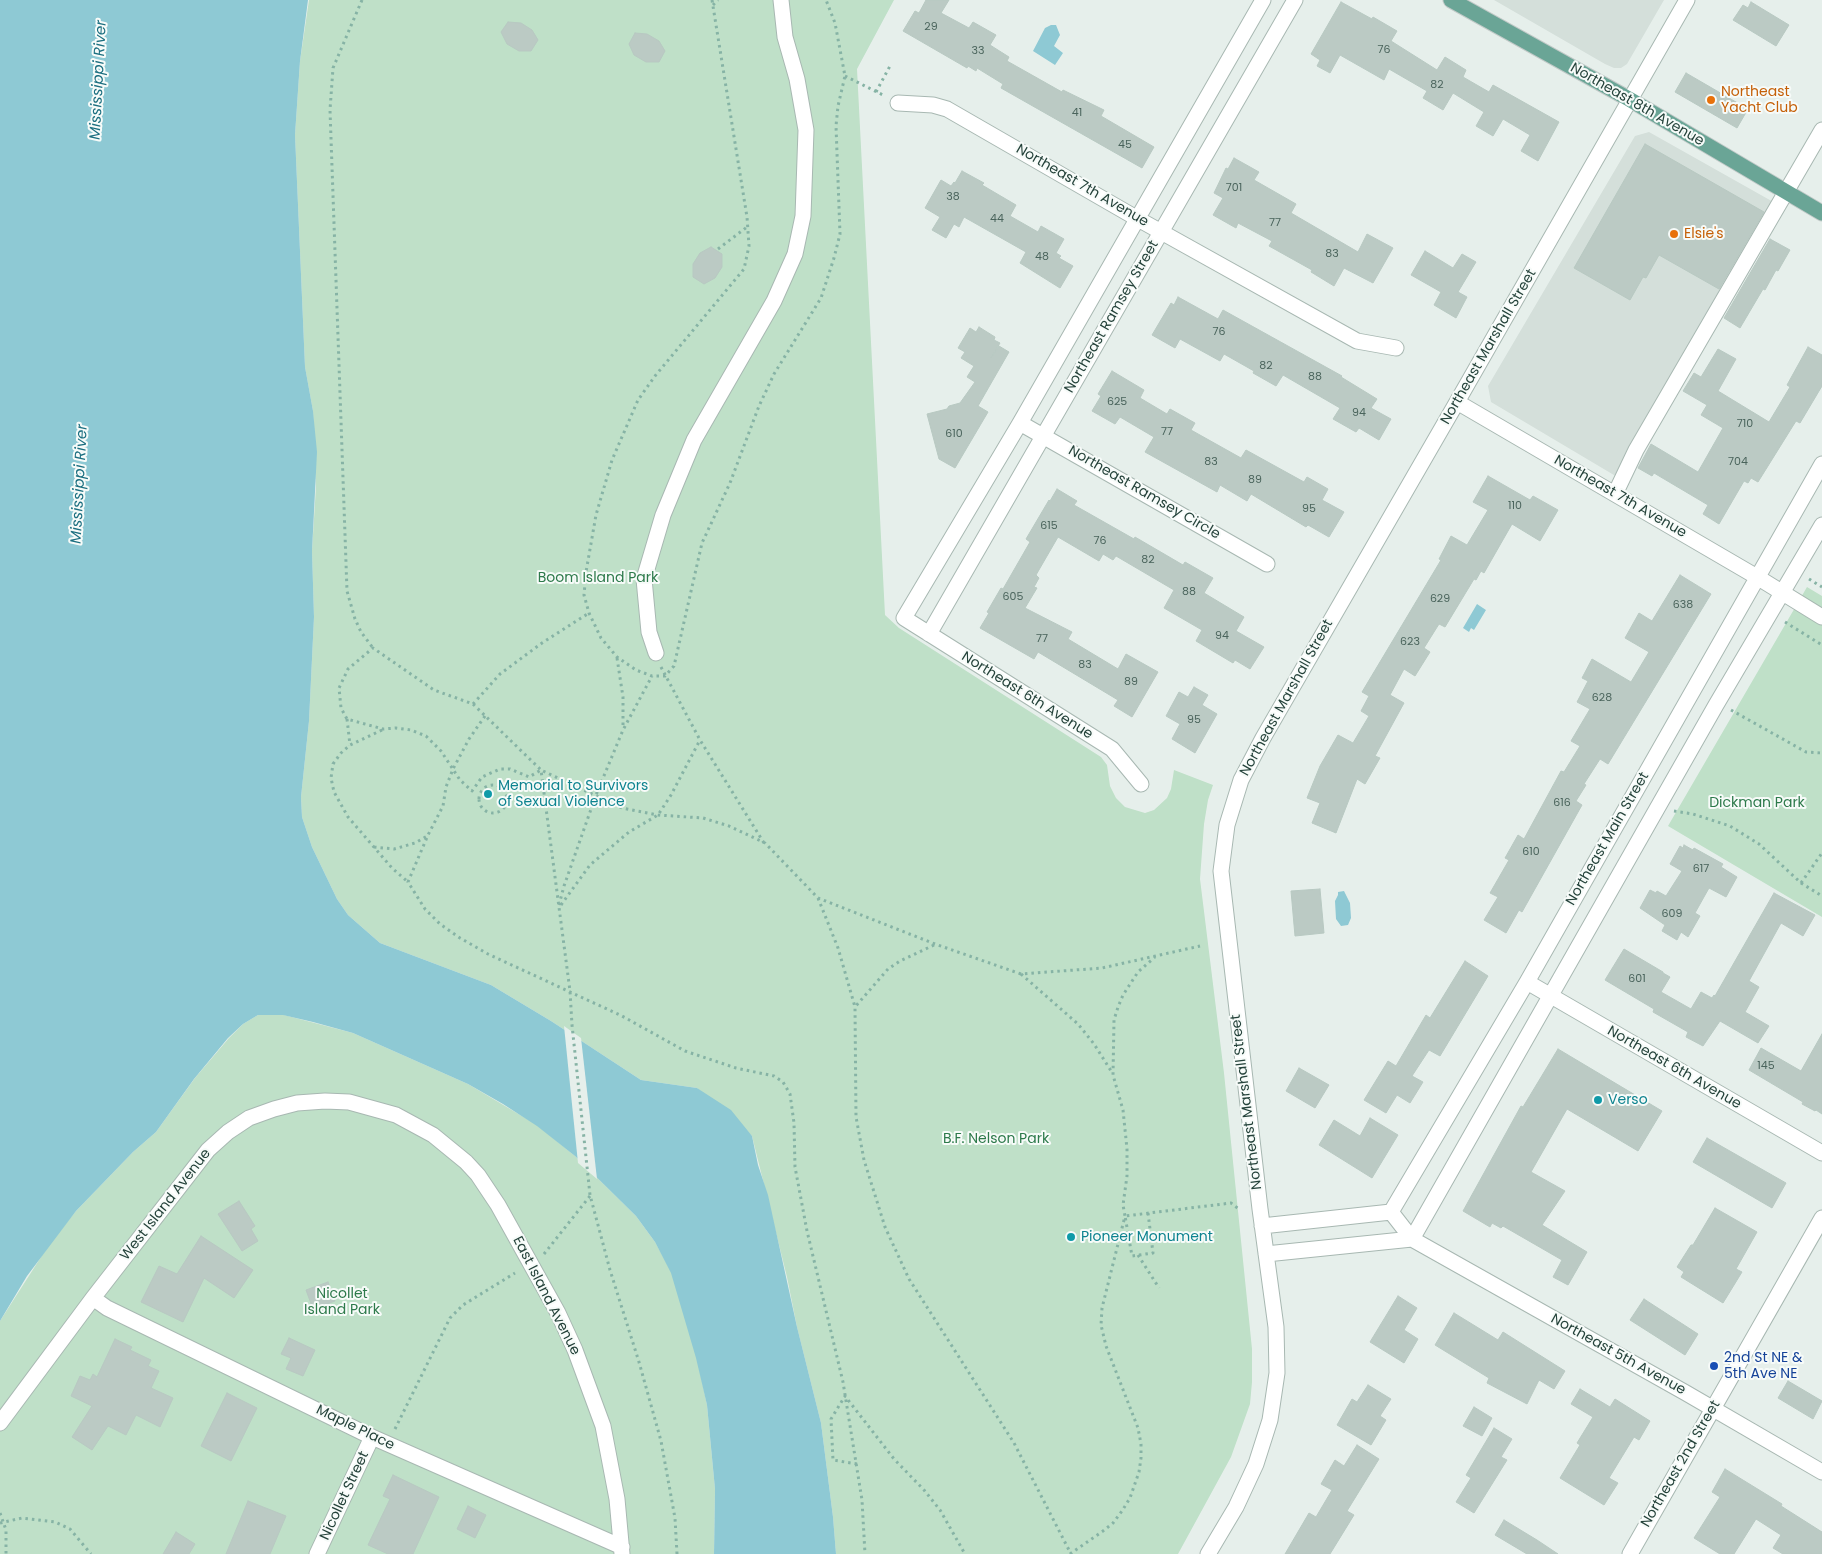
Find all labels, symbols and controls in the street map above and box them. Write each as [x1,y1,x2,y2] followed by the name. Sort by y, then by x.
[87,20,111,140] water label: Mississippi River
[924,20,938,34] house number: 29
[1378,43,1390,57] house number: 76
[972,44,984,58] house number: 33
[1567,60,1707,150] street label: Northeast 8th Avenue
[1430,78,1444,92] house number: 82
[1721,84,1798,116] place label: Northeast Yacht Club
[1705,94,1717,106] marker: Northeast Yacht Club
[1072,106,1082,120] house number: 41
[1118,138,1132,152] house number: 45
[1013,141,1151,231] street label: Northeast 7th Avenue
[1226,181,1242,195] house number: 701
[946,190,960,204] house number: 38
[990,212,1004,226] house number: 44
[1269,216,1281,230] house number: 77
[1684,226,1724,242] place label: Elsie's
[1668,228,1680,240] marker: Elsie's
[1061,238,1163,396] street label: Northeast Ramsey Street
[1325,247,1339,261] house number: 83
[1035,250,1049,264] house number: 48
[1438,266,1540,428] street label: Northeast Marshall Street
[1213,325,1225,339] house number: 76
[1259,359,1273,373] house number: 82
[1308,370,1322,384] house number: 88
[1107,395,1127,409] house number: 625
[1352,406,1366,420] house number: 94
[1737,417,1753,431] house number: 710
[68,424,92,544] water label: Mississippi River
[1161,425,1173,439] house number: 77
[945,427,963,441] house number: 610
[1065,443,1223,543] street label: Northeast Ramsey Circle
[1551,452,1689,542] street label: Northeast 7th Avenue
[1204,455,1218,469] house number: 83
[1728,455,1748,469] house number: 704
[1248,473,1262,487] house number: 89
[1508,499,1522,513] house number: 110
[1302,502,1316,516] house number: 95
[1040,519,1058,533] house number: 615
[1094,534,1106,548] house number: 76
[1141,553,1155,567] house number: 82
[538,570,658,586] park label: Boom Island Park
[1182,585,1196,599] house number: 88
[1003,590,1023,604] house number: 605
[1430,592,1450,606] house number: 629
[1673,598,1693,612] house number: 638
[1237,617,1337,779] street label: Northeast Marshall Street
[1215,629,1229,643] house number: 94
[1036,632,1048,646] house number: 77
[1400,635,1420,649] house number: 623
[958,649,1096,743] street label: Northeast 6th Avenue
[1078,658,1092,672] house number: 83
[1124,675,1138,689] house number: 89
[1592,691,1612,705] house number: 628
[1187,713,1201,727] house number: 95
[1563,769,1653,909] street label: Northeast Main Street
[498,778,648,810] place label: Memorial to Survivors of Sexual Violence
[482,788,494,800] marker: Memorial to Survivors of Sexual Violence
[1709,795,1805,811] park label: Dickman Park
[1553,796,1571,810] house number: 616
[1522,845,1540,859] house number: 610
[1693,862,1709,876] house number: 617
[1662,907,1682,921] house number: 609
[1628,972,1646,986] house number: 601
[1228,1013,1266,1191] street label: Northeast Marshall Street
[1604,1023,1744,1113] street label: Northeast 6th Avenue
[1757,1059,1775,1073] house number: 145
[1608,1092,1648,1108] place label: Verso
[1592,1094,1604,1106] marker: Verso
[943,1131,1049,1147] park label: B.F. Nelson Park
[117,1146,215,1264] street label: West Island Avenue
[1081,1229,1213,1245] place label: Pioneer Monument
[1065,1231,1077,1243] marker: Pioneer Monument
[509,1234,583,1358] street label: East Island Avenue
[304,1286,380,1318] park label: Nicollet Island Park
[1548,1311,1688,1399] street label: Northeast 5th Avenue
[1724,1350,1802,1382] place label: 2nd St NE & 5th Ave NE
[1708,1360,1720,1372] marker: 2nd St NE & 5th Ave NE
[1638,1398,1724,1530] street label: Northeast 2nd Street
[313,1402,397,1454] street label: Maple Place
[317,1449,373,1543] street label: Nicollet Street

